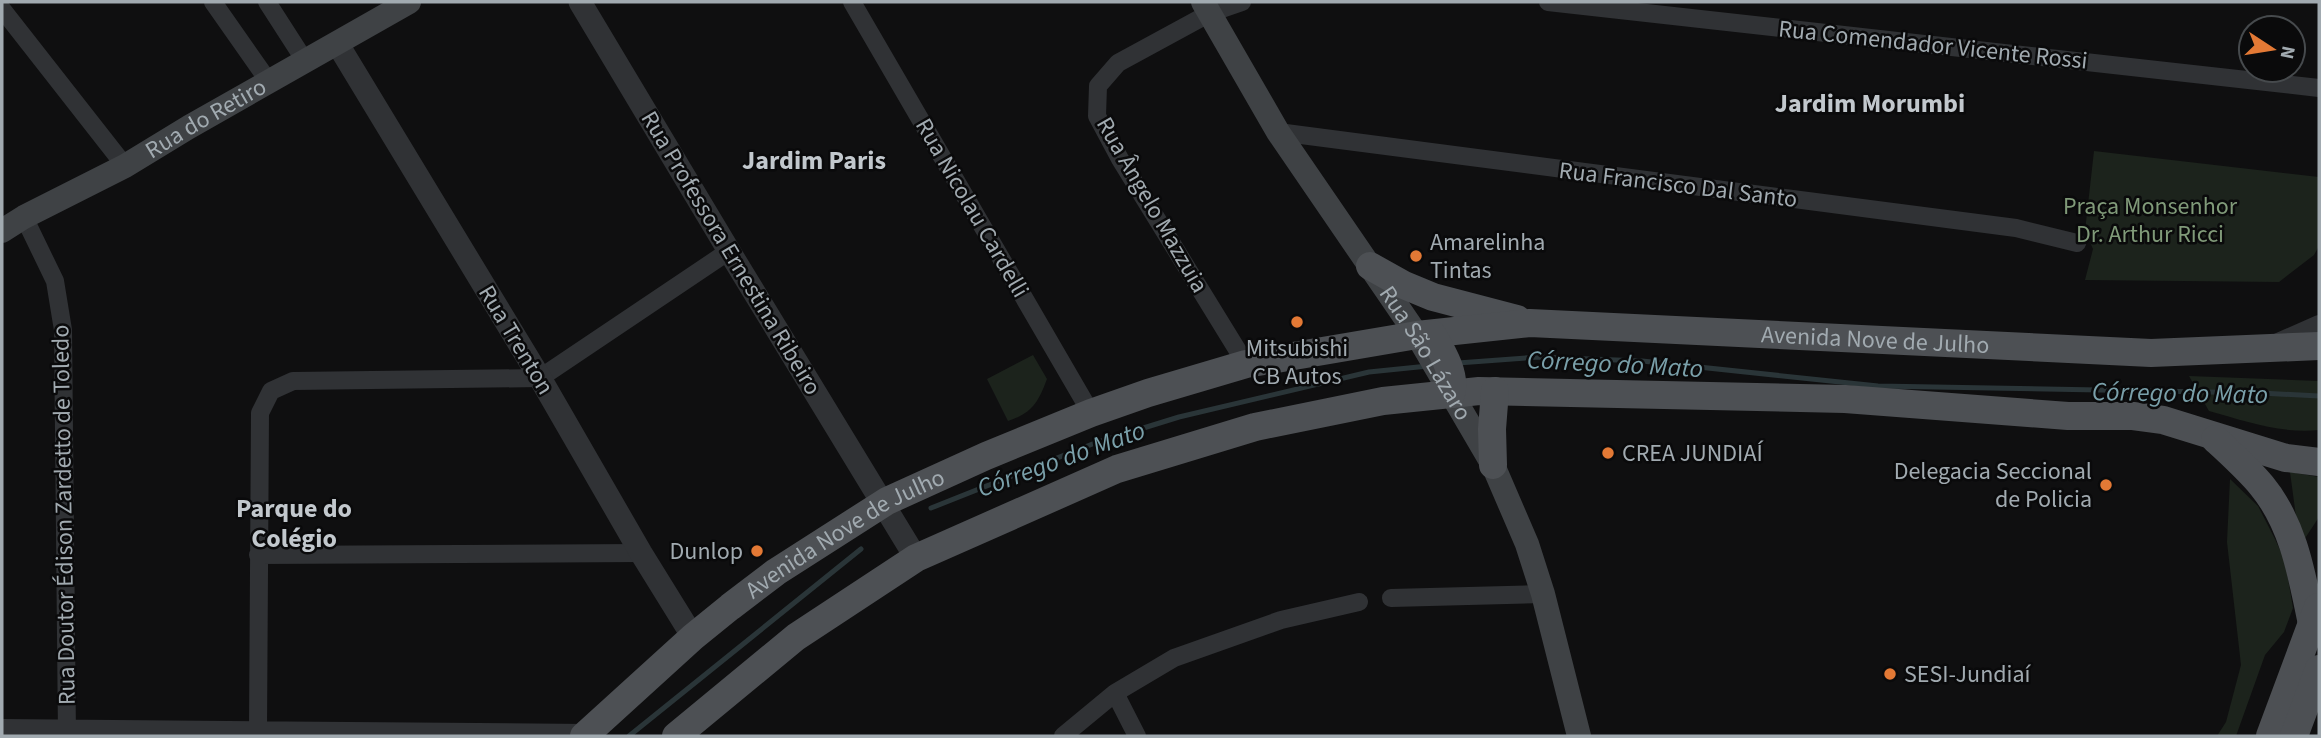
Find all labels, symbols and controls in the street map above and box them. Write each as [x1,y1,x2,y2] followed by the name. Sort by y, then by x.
[1777,11,2089,79] street label: Rua Comendador Vicente Rossi
[2237,14,2307,84] north arrow
[2273,43,2302,61] text: N
[138,69,273,167] street label: Rua do Retiro
[1775,85,1965,122] district label: Jardim Morumbi
[632,104,830,402] street label: Rua Professora Ernestina Ribeiro
[1087,110,1217,300] street label: Rua Ângelo Mazzuia
[906,112,1038,304] street label: Rua Nicolau Cardelli
[742,142,886,179] district label: Jardim Paris
[1557,153,1799,217] street label: Rua Francisco Dal Santo
[2063,189,2238,252] park label: Praça Monsenhor Dr. Arthur Ricci
[1430,225,1545,288] place label: Amarelinha Tintas
[1408,248,1424,264] marker: Amarelinha Tintas
[1371,278,1481,427] street label: Rua São Lázaro
[469,279,563,401] street label: Rua Trenton
[1289,314,1305,330] marker: Mitsubishi CB Autos
[1760,317,1990,363] street label: Avenida Nove de Julho
[43,324,85,706] street label: Rua Doutor Édison Zardetto de Toledo
[1246,331,1348,394] place label: Mitsubishi CB Autos
[1526,341,1704,387] water label: Córrego do Mato
[2092,373,2268,413] water label: Córrego do Mato
[972,411,1150,507] water label: Córrego do Mato
[1622,436,1764,471] place label: CREA JUNDIAÍ
[1600,445,1616,461] marker: CREA JUNDIAÍ
[1894,454,2092,517] place label: Delegacia Seccional de Policia
[738,460,950,607] street label: Avenida Nove de Julho
[2098,477,2114,493] marker: Delegacia Seccional de Policia
[236,490,352,557] district label: Parque do Colégio
[670,534,743,569] place label: Dunlop
[749,543,765,559] marker: Dunlop
[1904,657,2032,692] place label: SESI-Jundiaí
[1882,666,1898,682] marker: SESI-Jundiaí

